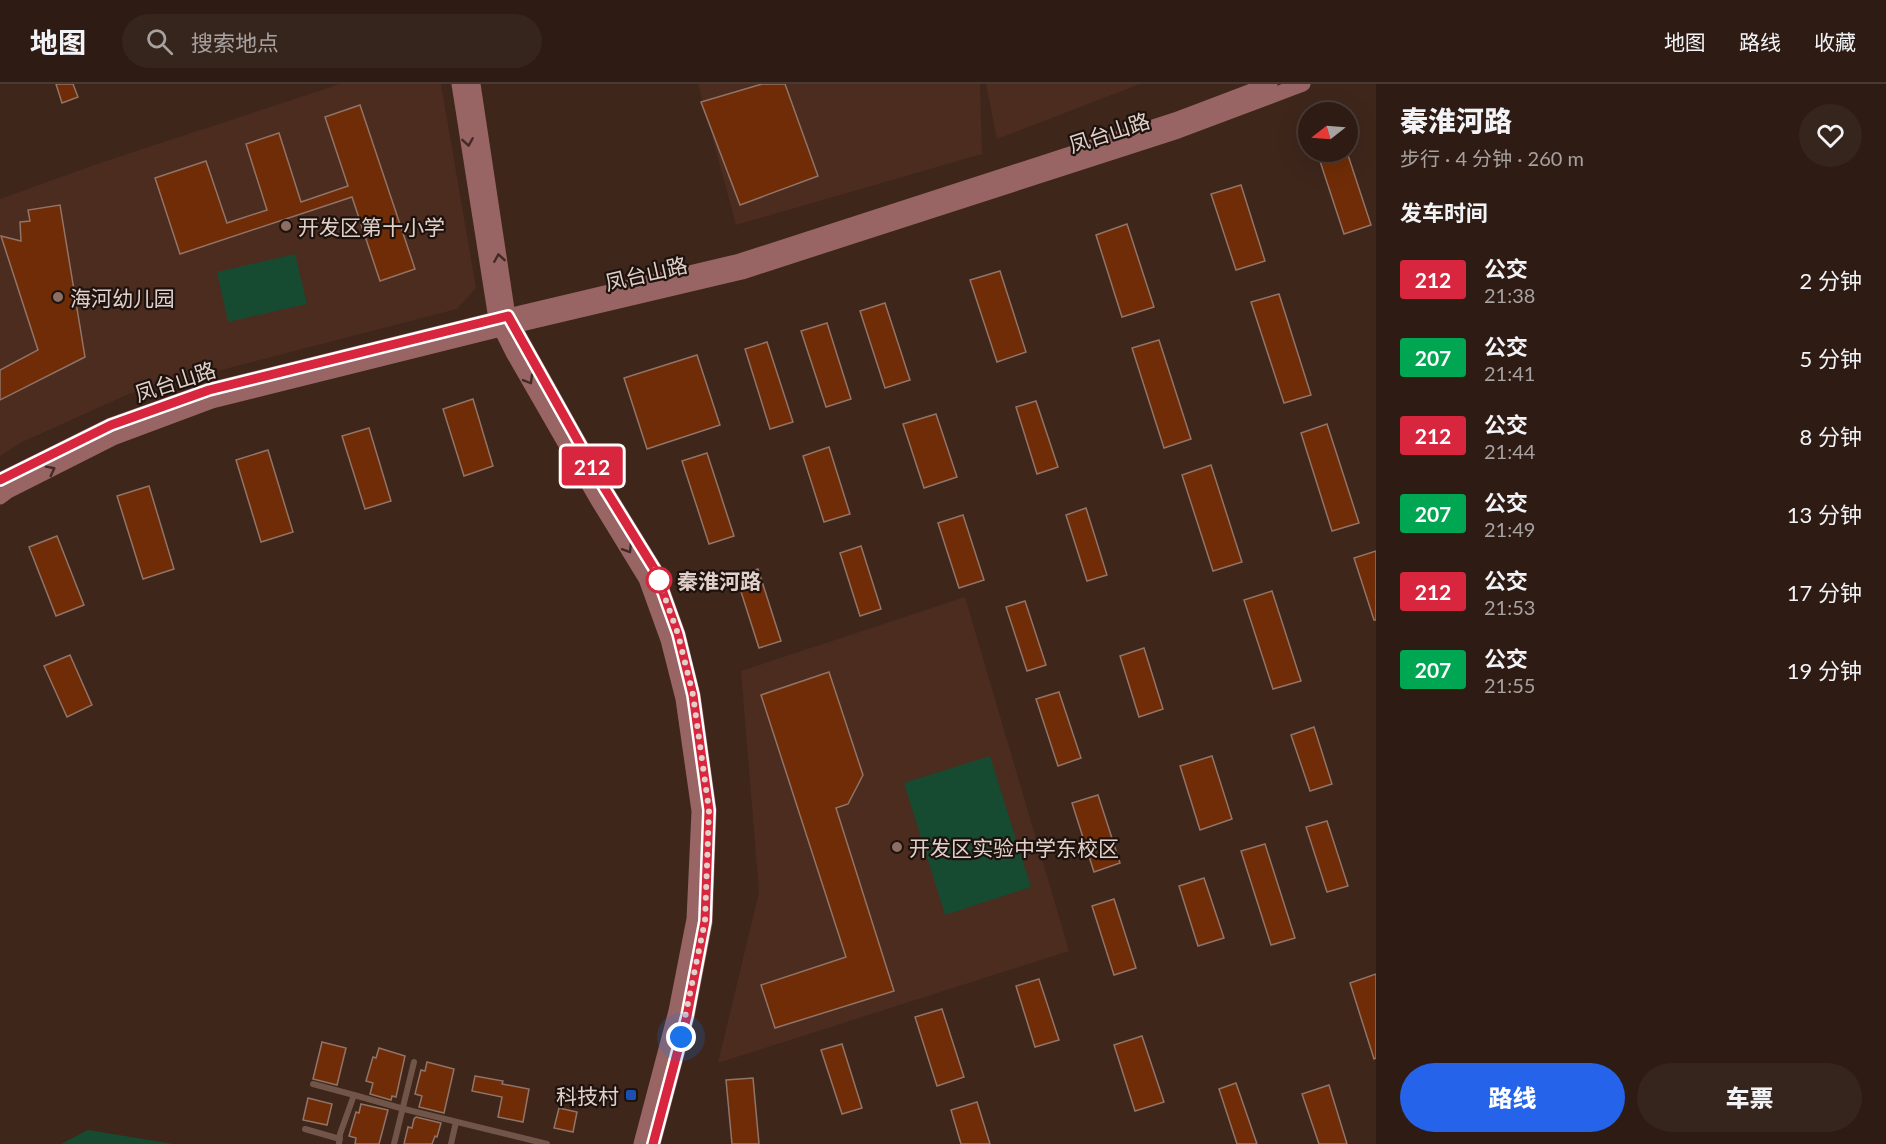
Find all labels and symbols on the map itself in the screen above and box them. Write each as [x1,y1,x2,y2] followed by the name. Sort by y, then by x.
[1298,102,1358,162] north arrow
[1065,107,1153,157] street label: 凤台山路
[462,137,474,146] one-way arrow
[298,214,445,239] place label: 开发区第十小学
[279,219,293,233] marker: 开发区第十小学
[602,251,690,295] street label: 凤台山路
[494,253,506,263] one-way arrow
[70,285,175,310] place label: 海河幼儿园
[51,290,65,304] marker: 海河幼儿园
[131,356,219,406] street label: 凤台山路
[522,374,533,385] one-way arrow
[558,446,626,485] line badge: 212
[45,465,56,477] one-way arrow
[620,543,632,553] one-way arrow
[646,567,672,593] marker: 秦淮河路
[677,568,761,593] place label: 秦淮河路
[909,835,1119,860] place label: 开发区实验中学东校区
[890,840,904,854] marker: 开发区实验中学东校区
[666,1022,696,1052] your location
[556,1083,619,1108] place label: 科技村
[624,1088,638,1102] marker: 科技村

